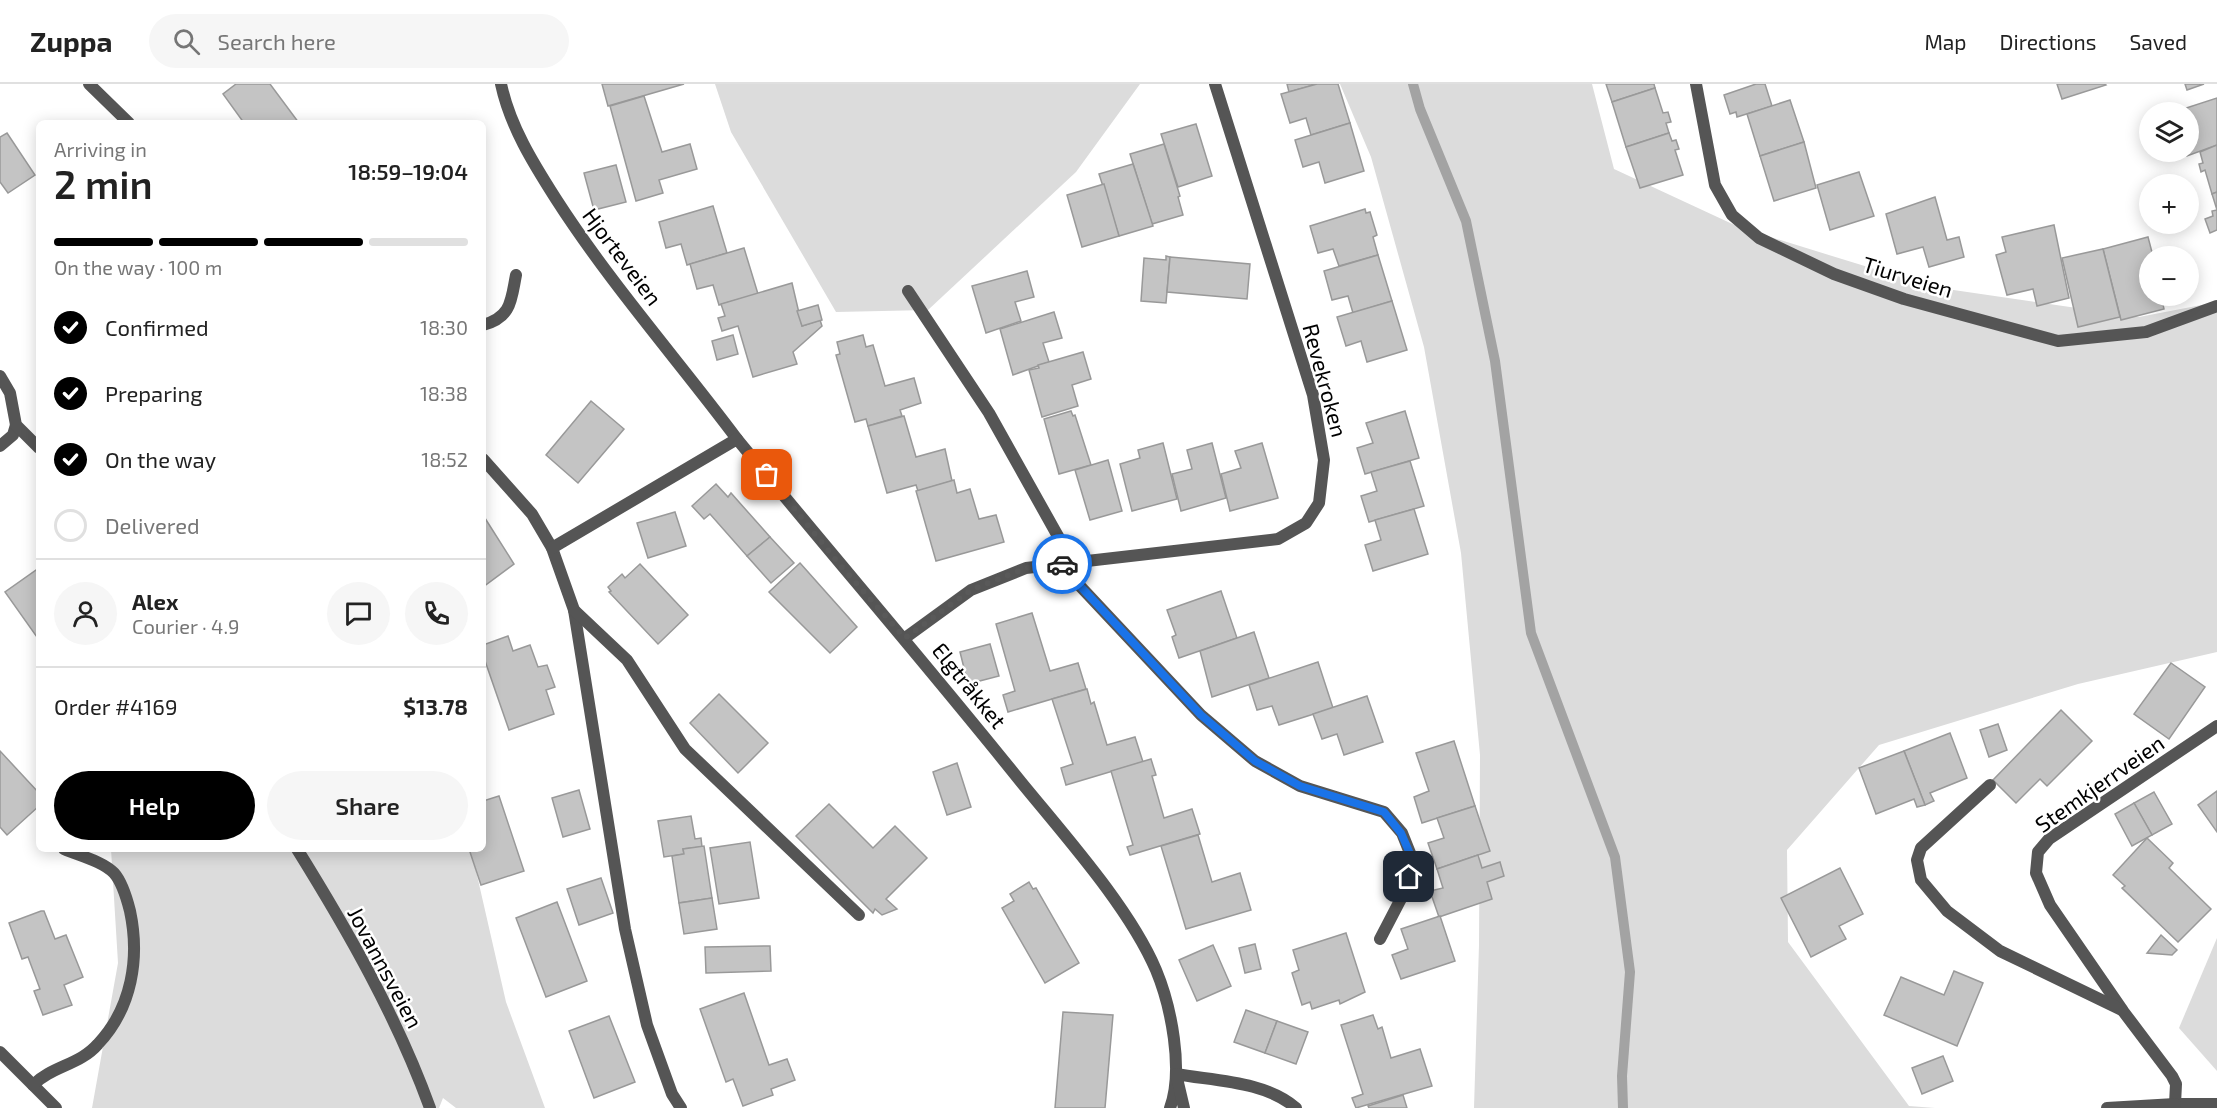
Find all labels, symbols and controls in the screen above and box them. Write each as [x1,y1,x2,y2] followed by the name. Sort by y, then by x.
[149,14,569,68] search box
[30,24,113,58] text: Zuppa
[170,25,203,58] icon: search
[218,28,336,54] text: Search here
[1924,29,1967,54] text: Map
[2000,29,2096,54] text: Directions
[2129,29,2187,54] text: Saved
[2139,102,2199,306] map controls
[2139,102,2199,162] button: layers
[54,137,147,161] text: Arriving in
[348,158,468,184] text: 18:59–19:04
[54,160,153,207] text: 2 min
[2139,174,2199,234] button: +
[577,202,668,310] street label: Hjorteveien
[2139,246,2199,306] button: −
[1860,250,1956,302] street label: Tiurveien
[54,255,222,279] text: On the way · 100 m
[54,311,87,344] icon: check
[105,314,209,340] text: Confirmed
[420,315,468,339] text: 18:30
[1298,320,1354,440] street label: Revekroken
[54,377,87,410] icon: check
[105,380,203,406] text: Preparing
[420,381,468,405] text: 18:38
[54,443,87,476] icon: check
[105,446,216,472] text: On the way
[421,447,468,471] text: 18:52
[741,449,792,500] pin
[750,458,783,491] icon: bag
[105,512,200,538] text: Delivered
[1032,534,1092,594] courier
[1046,548,1079,581] icon: car
[54,582,117,645] button: person
[327,582,390,645] button: chat
[405,582,468,645] button: phone
[132,588,178,614] text: Alex
[132,614,239,638] text: Courier · 4.9
[928,637,1012,733] street label: Elgtråkket
[54,693,178,719] text: Order #4169
[403,693,468,719] text: $13.78
[2030,729,2169,838] street label: Stemkjerrveien
[54,771,255,840] button: Help
[267,771,468,840] button: Share
[1383,851,1434,902] pin
[1392,860,1425,893] icon: home
[343,902,429,1032] street label: Jovannsveien

